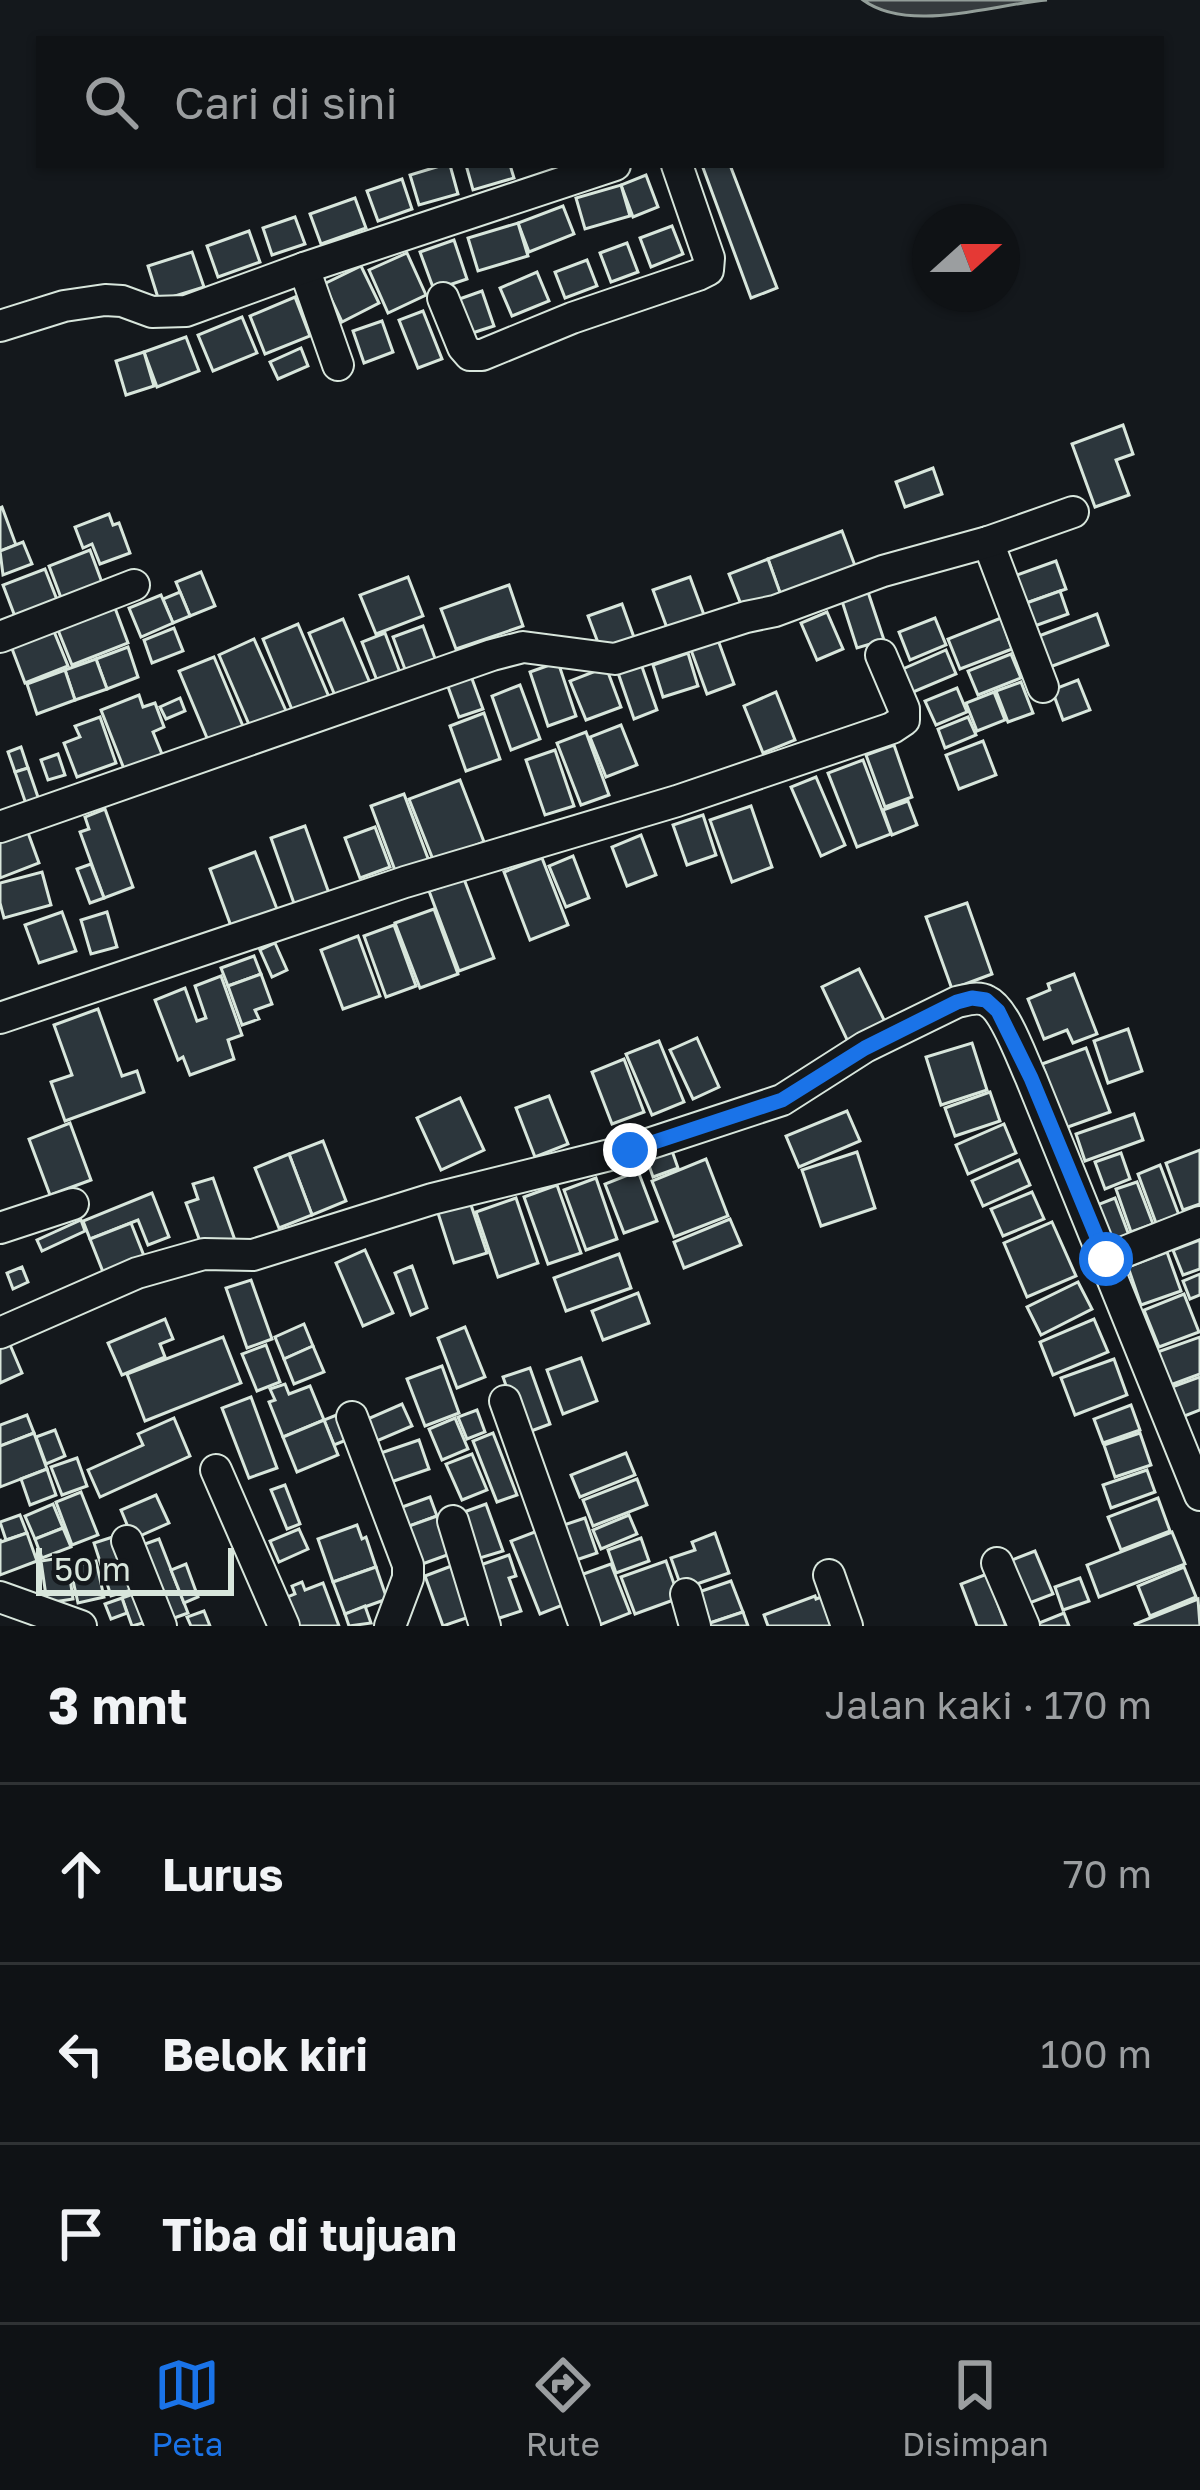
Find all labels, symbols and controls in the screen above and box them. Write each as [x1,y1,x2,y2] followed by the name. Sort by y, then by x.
[36,36,1164,168] search box
[78,69,144,135] icon: search
[174,75,398,129] text: Cari di sini
[912,204,1020,312] north arrow
[603,1123,657,1177] route end
[1079,1232,1133,1286] route start
[36,1542,234,1595] scale bar
[54,1549,131,1588] text: 50 m
[48,1674,188,1735] text: 3 mnt
[825,1681,1152,1728] text: Jalan kaki · 170 m
[48,1841,114,1907] icon: ahead
[162,1847,284,1901] text: Lurus
[1063,1850,1152,1897] text: 70 m
[48,2021,114,2087] icon: left
[162,2027,368,2081] text: Belok kiri
[1040,2030,1152,2077] text: 100 m
[48,2201,114,2267] icon: arrive
[162,2207,457,2261] text: Tiba di tujuan
[151,2352,223,2463] tab: Peta
[526,2352,600,2463] tab: Rute
[902,2352,1049,2463] tab: Disimpan

